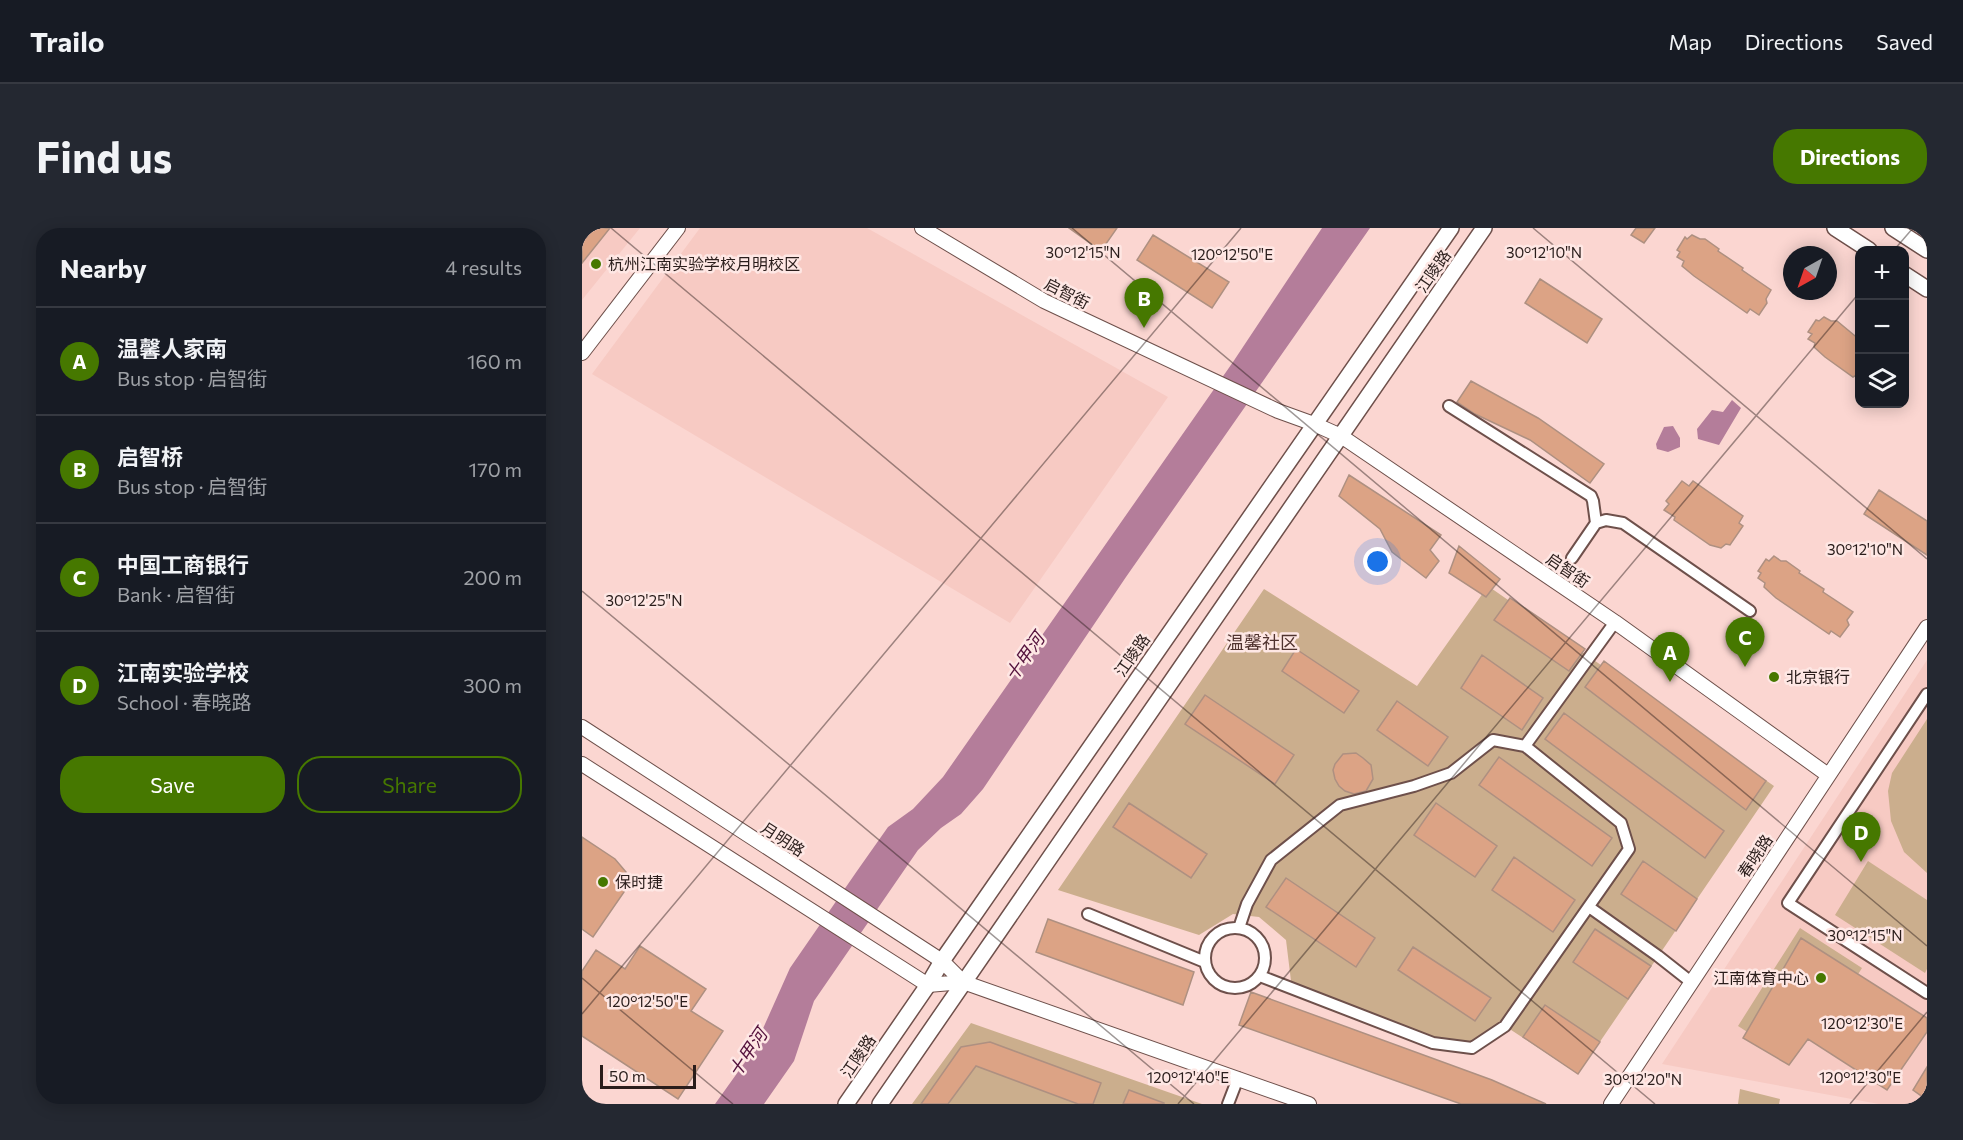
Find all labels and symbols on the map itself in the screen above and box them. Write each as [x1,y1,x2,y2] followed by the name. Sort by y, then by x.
[1045,243,1121,261] text: 30°12'15"N
[1506,243,1582,261] text: 30°12'10"N
[1191,245,1273,263] text: 120°12'50"E
[1411,246,1454,296] street label: 江陵路
[1783,246,1837,300] north arrow
[608,254,800,273] place label: 杭州江南实验学校月明校区
[589,257,603,271] marker: 杭州江南实验学校月明校区
[1042,273,1093,312] street label: 启智街
[1124,279,1164,328] pin: B
[1827,540,1903,558] text: 30°12'10"N
[1363,547,1392,576] your location
[1543,548,1593,591] street label: 启智街
[606,591,682,609] text: 30°12'25"N
[1726,618,1764,667] pin: C
[1000,626,1050,685] water label: 十甲河
[1110,630,1153,680] street label: 江陵路
[1226,631,1298,653] district label: 温馨社区
[1650,632,1690,682] pin: A
[1786,667,1850,686] place label: 北京银行
[1767,670,1781,684] marker: 北京银行
[1842,812,1880,862] pin: D
[758,818,809,860] street label: 月明路
[1733,831,1776,881] street label: 春晓路
[615,872,663,891] place label: 保时捷
[596,875,610,889] marker: 保时捷
[1827,926,1903,944] text: 30°12'15"N
[1713,968,1809,987] place label: 江南体育中心
[1814,971,1828,985] marker: 江南体育中心
[606,992,688,1010] text: 120°12'50"E
[1821,1014,1903,1032] text: 120°12'30"E
[723,1021,773,1081] water label: 十甲河
[836,1031,879,1081] street label: 江陵路
[600,1062,696,1090] scale bar
[1147,1068,1229,1086] text: 120°12'40"E
[1819,1068,1901,1086] text: 120°12'30"E
[1604,1070,1682,1088] text: 30°12'20"N

